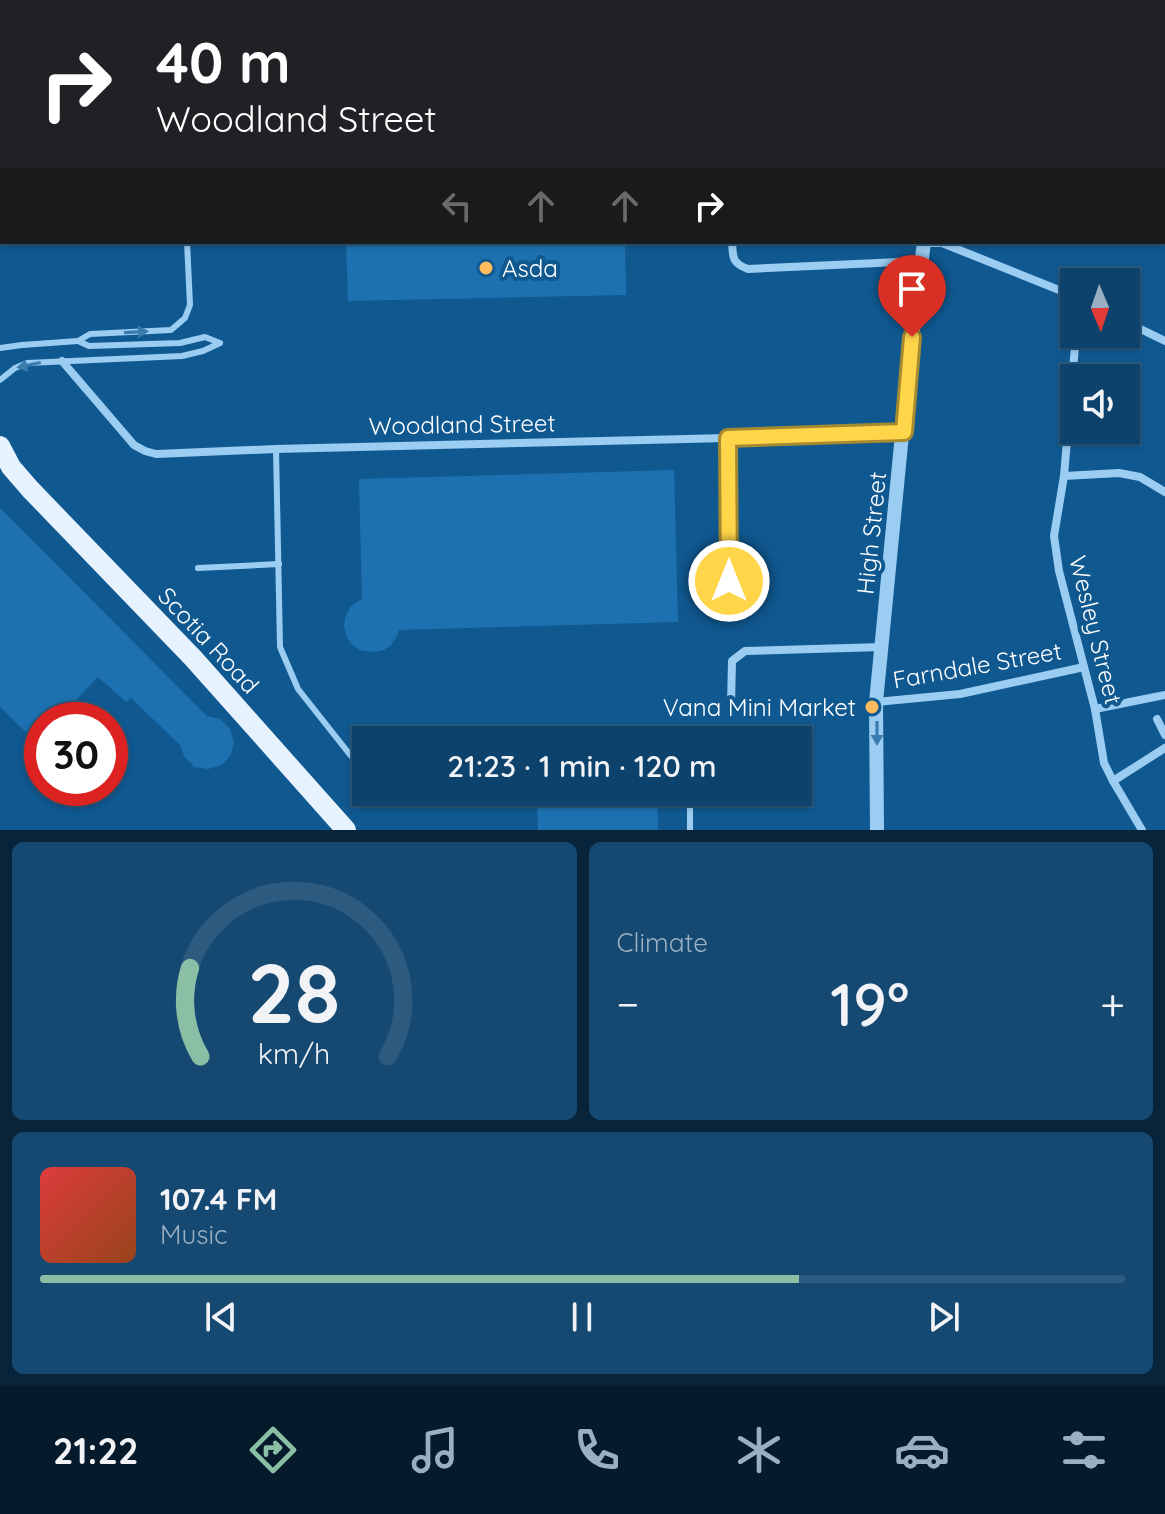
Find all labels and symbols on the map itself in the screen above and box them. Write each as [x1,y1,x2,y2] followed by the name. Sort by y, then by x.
[502,253,558,283] place label: Asda
[878,255,946,337] pin
[477,259,495,277] marker: Asda
[1060,268,1140,348] north arrow
[124,325,149,338] one-way arrow
[16,359,41,372] one-way arrow
[368,407,556,441] street label: Woodland Street
[850,470,892,596] street label: High Street
[687,539,771,623] position arrow
[1063,553,1129,707] street label: Wesley Street
[152,581,266,699] street label: Scotia Road
[890,635,1064,695] street label: Farndale Street
[663,692,856,722] place label: Vana Mini Market
[863,698,881,716] marker: Vana Mini Market
[24,702,128,806] speed limit sign: 30
[871,721,883,746] one-way arrow

